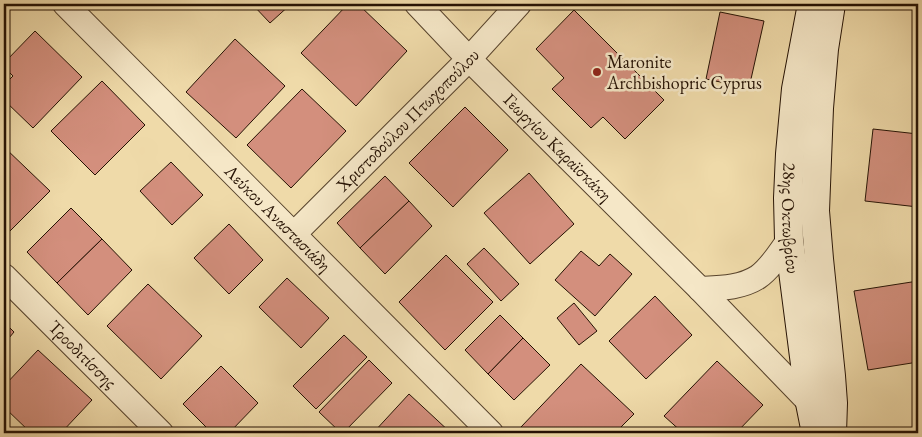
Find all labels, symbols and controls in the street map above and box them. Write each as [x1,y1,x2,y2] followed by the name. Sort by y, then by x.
[330,44,484,197] street label: Χριστοδούλου Πτωχοπούλου
[606,50,762,94] place label: Maronite Archbishopric Cyprus
[591,66,603,78] marker: Maronite Archbishopric Cyprus
[499,88,617,206] street label: Γεωργίου Καραϊσκάκη
[219,159,336,277] street label: Λεύκου Αναστασιάδη
[777,162,805,275] street label: 28ης Οκτωβρίου
[44,315,122,393] street label: Τροοδιτίσσης

